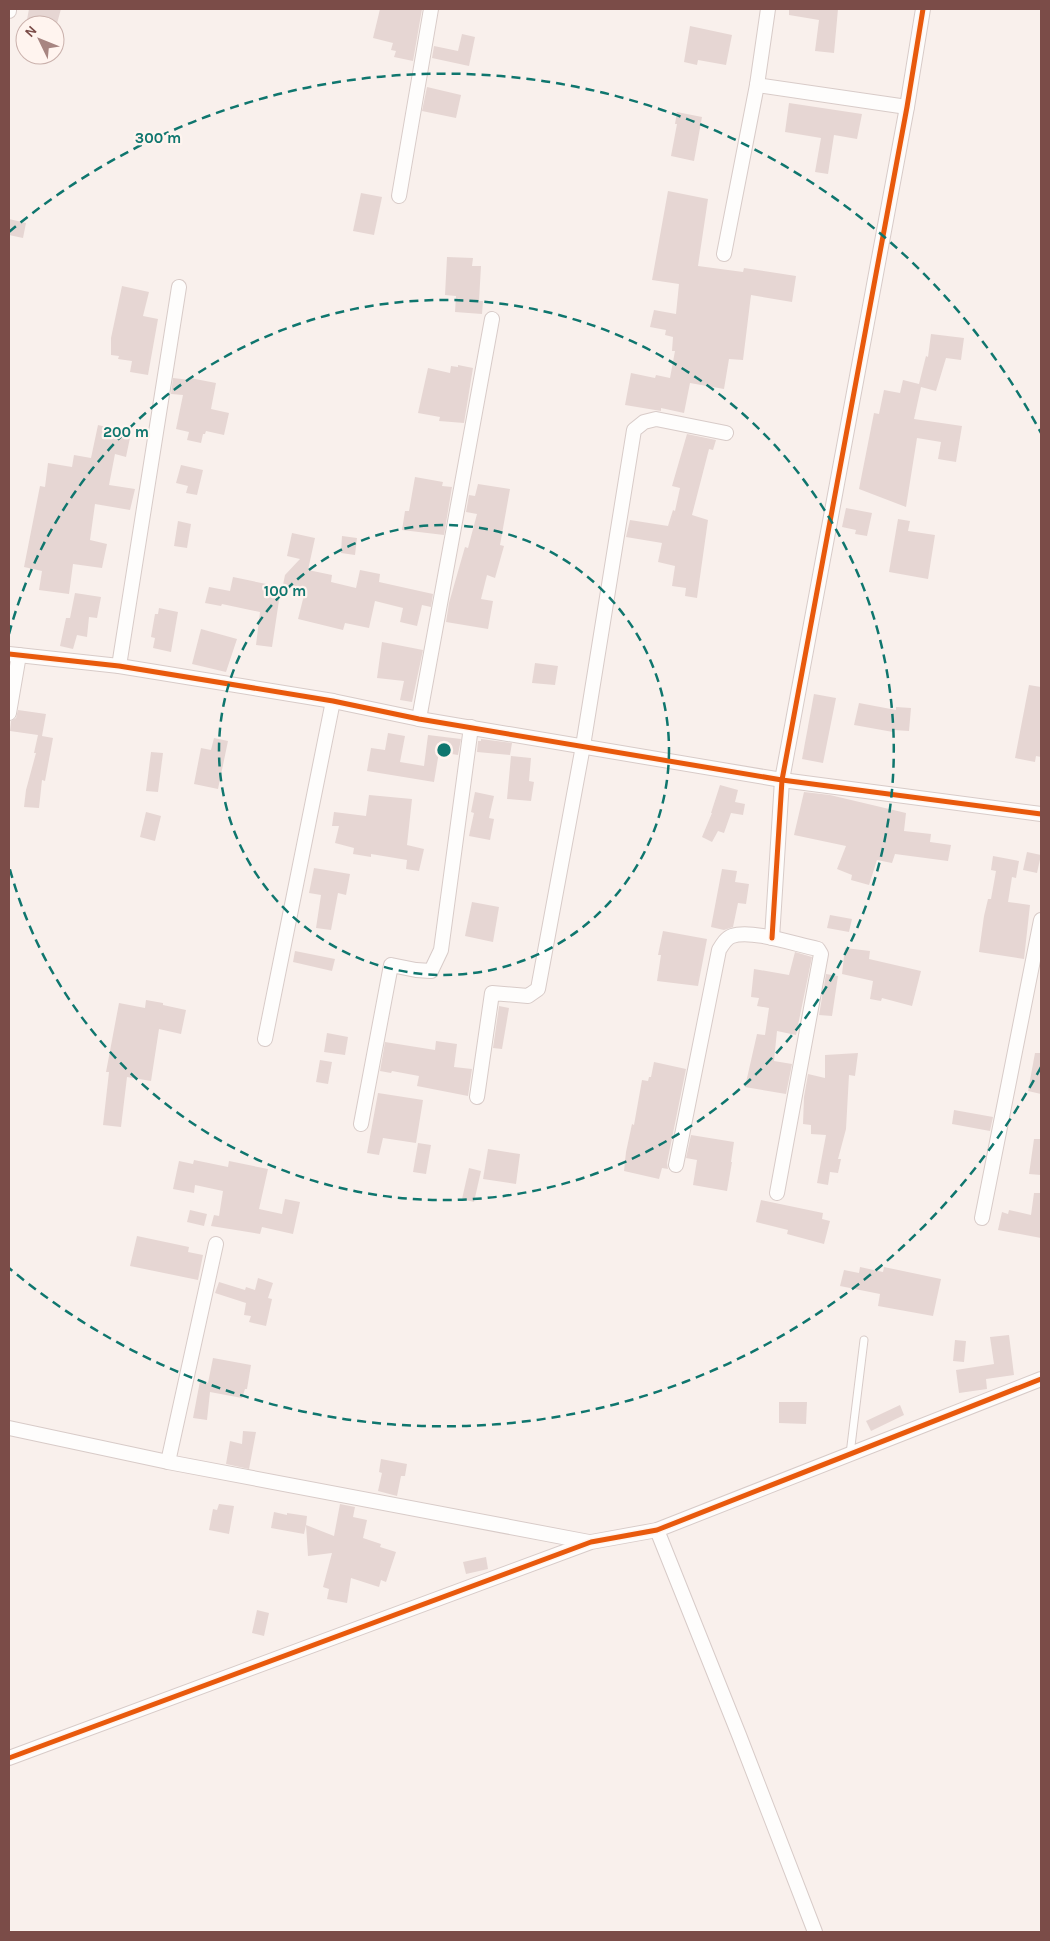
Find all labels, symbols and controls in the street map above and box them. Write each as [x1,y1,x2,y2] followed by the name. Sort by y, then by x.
[15,15,65,65] north arrow
[21,22,41,41] text: N
[135,129,181,147] text: 300 m
[103,423,149,441] text: 200 m
[264,582,306,600] text: 100 m
[435,741,453,759] centre of rings

